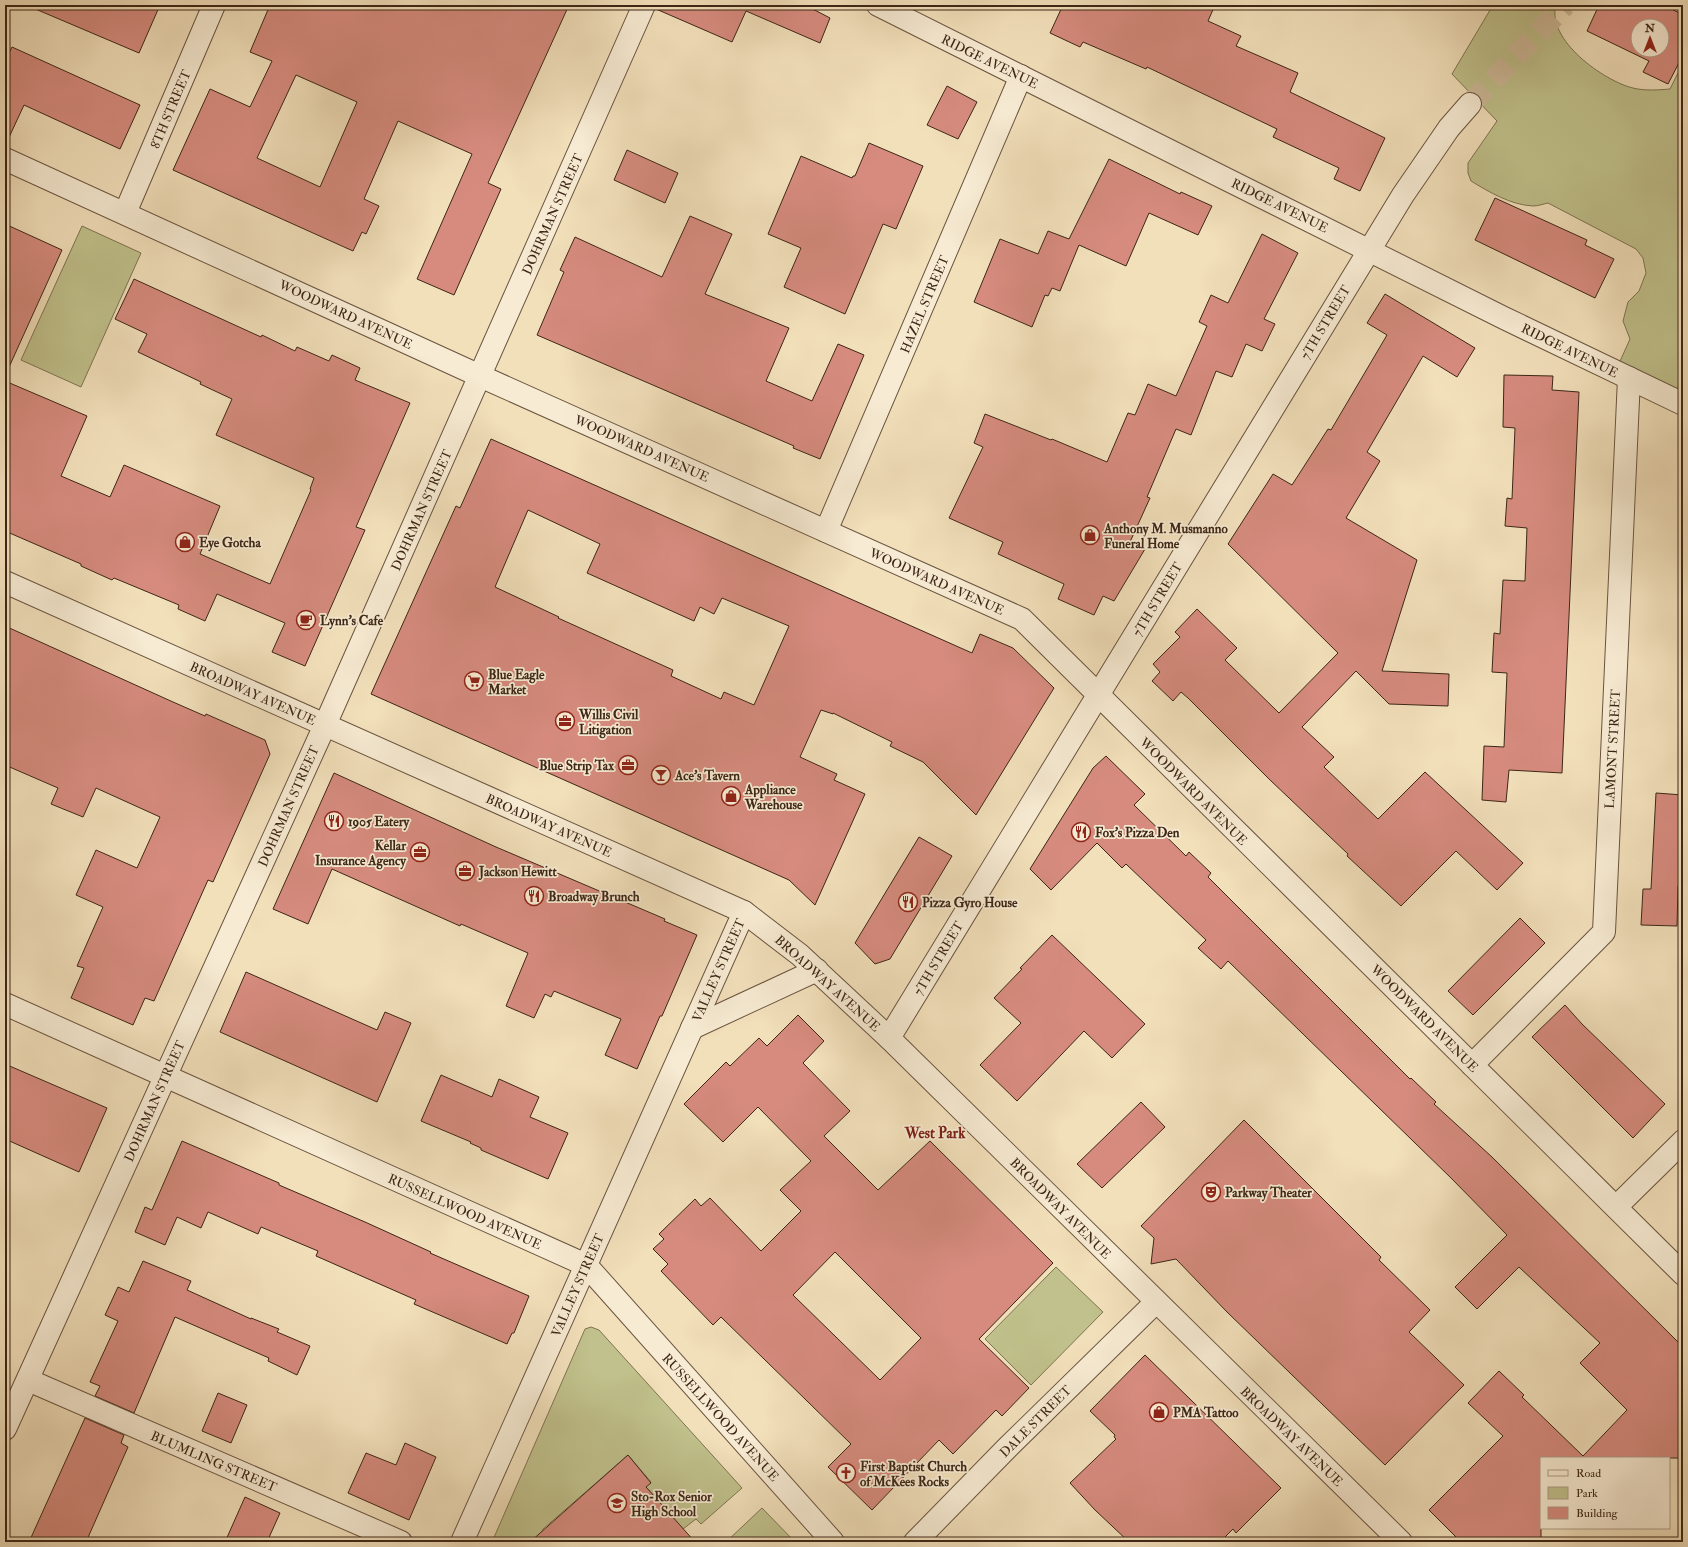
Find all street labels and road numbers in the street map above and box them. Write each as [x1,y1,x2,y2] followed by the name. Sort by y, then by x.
[938,31,1041,92] street label: RIDGE AVENUE
[147,67,195,151] street label: 8TH STREET
[519,151,587,277] street label: DOHRMAN STREET
[1228,175,1331,236] street label: RIDGE AVENUE
[897,253,953,356] street label: HAZEL STREET
[275,276,415,353] street label: WOODWARD AVENUE
[1297,282,1354,362] street label: 7TH STREET
[1518,320,1621,381] street label: RIDGE AVENUE
[571,412,711,486] street label: WOODWARD AVENUE
[388,447,456,573] street label: DOHRMAN STREET
[866,545,1006,619] street label: WOODWARD AVENUE
[1129,559,1186,639] street label: 7TH STREET
[187,659,318,729] street label: BROADWAY AVENUE
[1602,689,1624,809] street label: LAMONT STREET
[1135,734,1250,849] street label: WOODWARD AVENUE
[255,743,323,869] street label: DOHRMAN STREET
[483,791,614,861] street label: BROADWAY AVENUE
[689,916,749,1024] street label: VALLEY STREET
[910,918,967,998] street label: 7TH STREET
[771,932,883,1035] street label: BROADWAY AVENUE
[1366,961,1481,1076] street label: WOODWARD AVENUE
[121,1038,189,1164] street label: DOHRMAN STREET
[1006,1155,1114,1263] street label: BROADWAY AVENUE
[385,1171,544,1253] street label: RUSSELLWOOD AVENUE
[548,1231,608,1339] street label: VALLEY STREET
[659,1350,782,1485] street label: RUSSELLWOOD AVENUE
[997,1382,1075,1461] street label: DALE STREET
[1237,1384,1346,1490] street label: BROADWAY AVENUE
[148,1428,279,1496] street label: BLUMLING STREET

